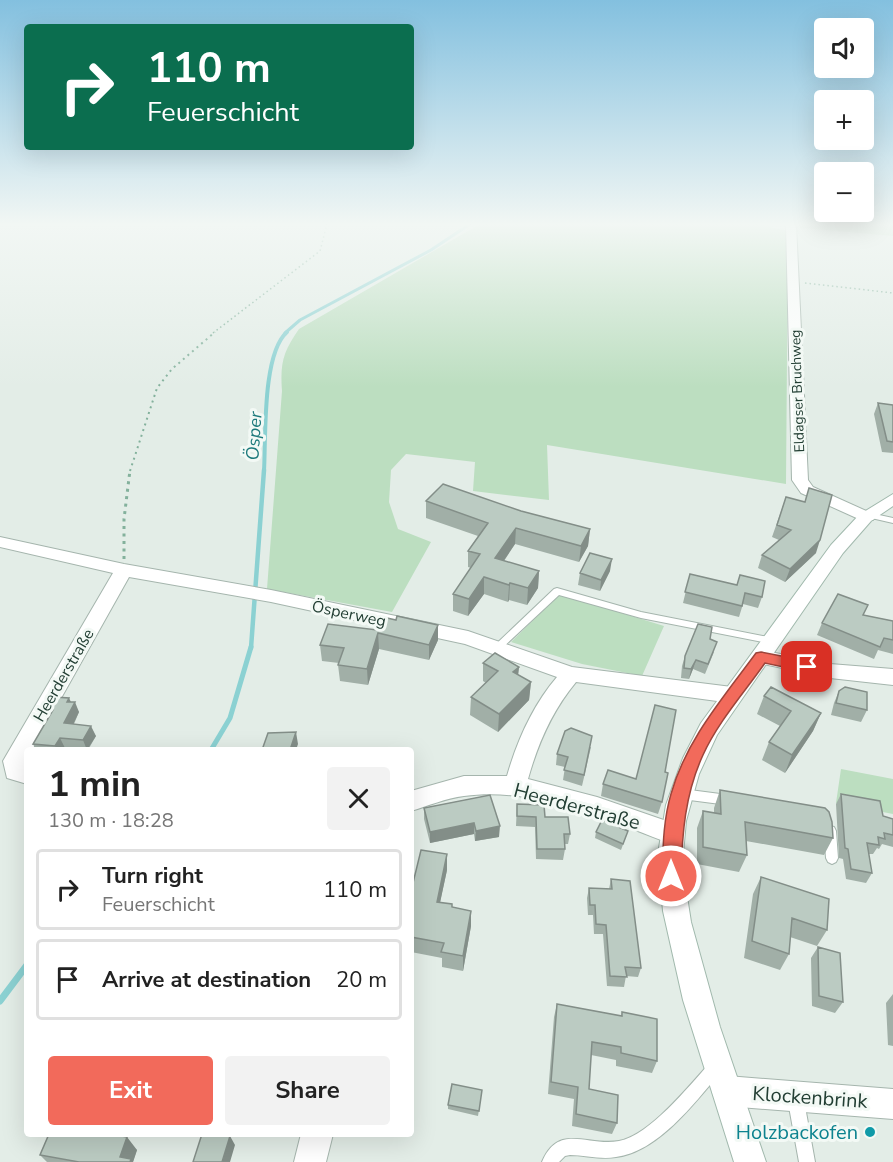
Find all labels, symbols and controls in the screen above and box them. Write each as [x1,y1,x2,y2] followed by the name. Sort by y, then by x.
[814,18,874,222] map controls
[814,18,874,78] button: sound
[147,40,271,97] text: 110 m
[48,48,126,126] icon: right
[814,90,874,150] button: +
[147,94,299,131] text: Feuerschicht
[814,162,874,222] button: −
[786,329,809,453] street label: Eldagser Bruchweg
[240,410,268,461] water label: Ösper
[310,595,388,633] street label: Ösperweg
[28,625,99,726] street label: Heerderstraße
[781,641,832,692] pin
[790,650,823,683] icon: arrive
[48,760,141,809] text: 1 min
[327,767,390,830] button: close
[511,777,643,836] street label: Heerderstraße
[48,807,174,834] text: 130 m · 18:28
[639,844,703,908] position arrow
[102,861,203,891] text: Turn right
[51,873,84,906] icon: right
[323,875,387,905] text: 110 m
[102,891,215,918] text: Feuerschicht
[51,963,84,996] icon: arrive
[102,965,311,995] text: Arrive at destination
[336,965,387,995] text: 20 m
[48,1056,213,1125] button: Exit
[225,1056,390,1125] button: Share
[752,1080,869,1115] street label: Klockenbrink
[736,1119,858,1146] place label: Holzbackofen
[863,1125,877,1139] marker: Holzbackofen

